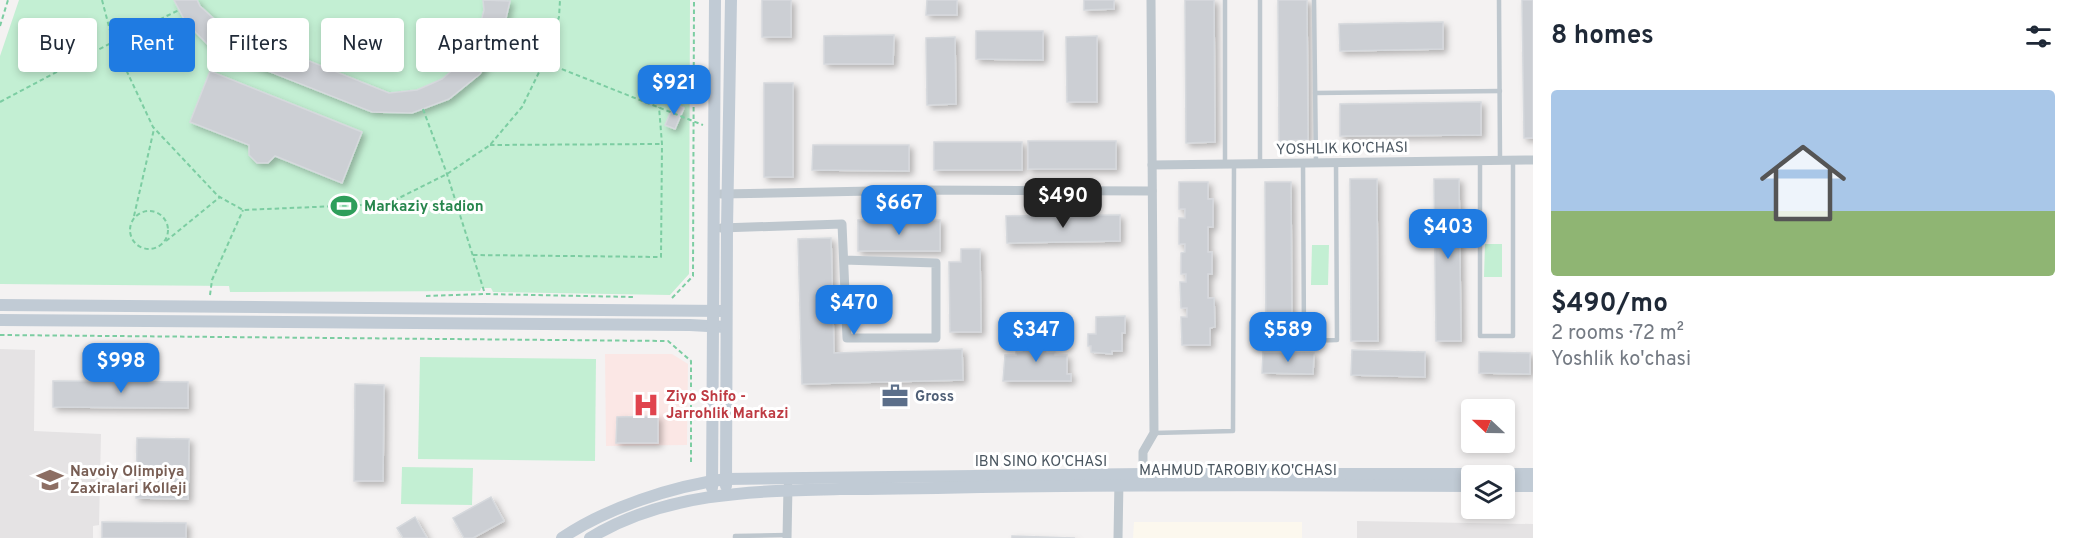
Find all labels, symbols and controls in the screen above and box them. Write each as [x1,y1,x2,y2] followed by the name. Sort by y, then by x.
[18,18,97,72] chip: Buy
[109,18,195,72] chip: Rent
[207,18,309,72] chip: Filters
[321,18,404,72] chip: New
[416,18,560,72] chip: Apartment
[1551,20,1654,53] text: 8 homes
[2022,20,2055,53] icon: filters
[638,65,710,116] pin: $921
[652,71,696,97] text: $921
[1749,129,1857,237] icon: home
[1276,139,1408,160] street label: YOSHLIK KO'CHASI
[1027,178,1099,229] pin: $490
[1038,184,1088,210] text: $490
[863,185,935,236] pin: $667
[329,191,359,221] sports icon: Markaziy stadion
[875,191,923,217] text: $667
[364,198,484,217] place label: Markaziy stadion
[1412,209,1484,260] pin: $403
[1423,215,1473,241] text: $403
[818,285,890,336] pin: $470
[1551,288,1668,321] text: $490/mo
[830,291,878,317] text: $470
[1000,312,1072,363] pin: $347
[1252,312,1324,363] pin: $589
[1012,318,1060,344] text: $347
[1263,318,1313,344] text: $589
[1551,321,1684,347] text: 2 rooms · 72 m²
[85,343,157,394] pin: $998
[1551,347,1691,373] text: Yoshlik ko'chasi
[96,349,146,375] text: $998
[880,381,910,411] office icon: Gross
[666,388,789,424] place label: Ziyo Shifo - Jarrohlik Markazi
[915,388,954,407] place label: Gross
[631,390,661,420] hospital icon: Ziyo Shifo - Jarrohlik Markazi
[1461,399,1515,453] north arrow
[1461,399,1515,519] map controls
[975,453,1107,472] street label: IBN SINO KO'CHASI
[1139,462,1337,481] street label: MAHMUD TAROBIY KO'CHASI
[70,463,186,499] place label: Navoiy Olimpiya Zaxiralari Kolleji
[35,465,65,495] school or university icon: Navoiy Olimpiya Zaxiralari Kolleji
[1461,465,1515,519] button: layers

